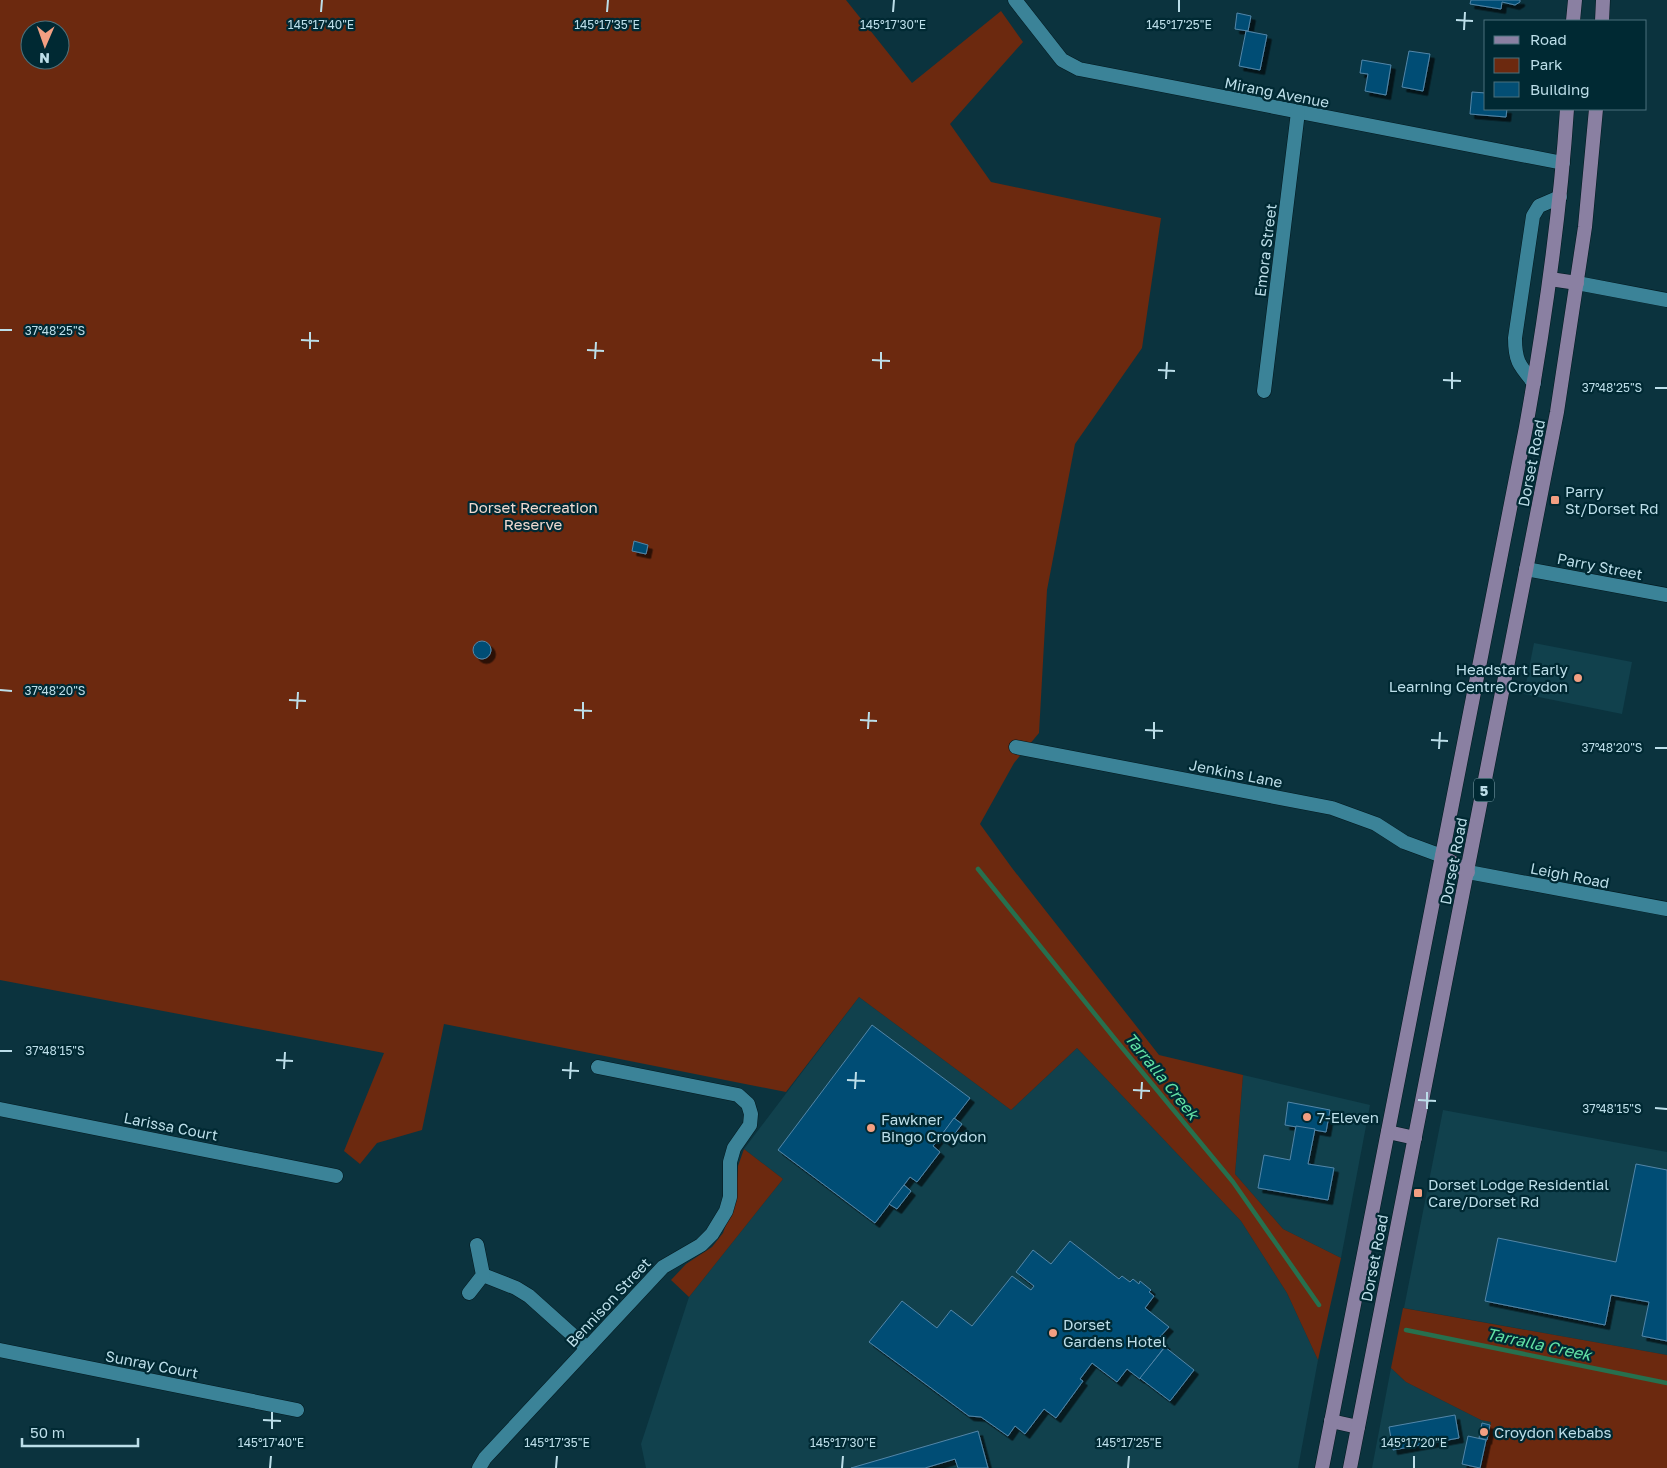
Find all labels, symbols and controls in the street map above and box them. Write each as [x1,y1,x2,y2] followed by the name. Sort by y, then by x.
[288,17,354,32] text: 145°17'40"E
[574,17,640,32] text: 145°17'35"E
[860,17,926,32] text: 145°17'30"E
[1146,17,1212,32] text: 145°17'25"E
[20,20,70,70] north arrow
[1484,20,1647,110] legend
[1530,30,1567,48] text: Road
[39,50,50,67] text: N
[1530,55,1563,73] text: Park
[1223,73,1331,111] street label: Mirang Avenue
[1530,80,1590,98] text: Building
[1250,202,1280,298] street label: Emora Street
[25,323,86,338] text: 37°48'25"S
[1582,380,1643,395] text: 37°48'25"S
[1514,418,1548,508] street label: Dorset Road
[1565,482,1659,517] place label: Parry St/Dorset Rd
[1549,494,1561,506] marker: Parry St/Dorset Rd
[468,498,598,533] park label: Dorset Recreation Reserve
[1556,549,1644,583] street label: Parry Street
[1389,660,1569,695] place label: Headstart Early Learning Centre Croydon
[1572,672,1584,684] marker: Headstart Early Learning Centre Croydon
[24,683,86,698] text: 37°48'20"S
[1581,740,1643,755] text: 37°48'20"S
[1188,755,1285,791] street label: Jenkins Lane
[1474,778,1494,802] road number: 5
[1436,816,1470,906] street label: Dorset Road
[1529,859,1611,891] street label: Leigh Road
[1121,1028,1205,1125] water label: Tarralla Creek
[25,1043,85,1058] text: 37°48'15"S
[1582,1101,1642,1116] text: 37°48'15"S
[122,1108,220,1144] street label: Larissa Court
[1317,1108,1379,1126] place label: 7-Eleven
[881,1110,986,1145] place label: Fawkner Bingo Croydon
[1301,1111,1313,1123] marker: 7-Eleven
[865,1122,877,1134] marker: Fawkner Bingo Croydon
[1428,1175,1609,1210] place label: Dorset Lodge Residential Care/Dorset Rd
[1412,1187,1424,1199] marker: Dorset Lodge Residential Care/Dorset Rd
[1357,1213,1391,1303] street label: Dorset Road
[562,1254,654,1350] street label: Bennison Street
[1063,1315,1167,1350] place label: Dorset Gardens Hotel
[1485,1323,1595,1365] water label: Tarralla Creek
[1047,1327,1059,1339] marker: Dorset Gardens Hotel
[104,1346,200,1382] street label: Sunray Court
[22,1416,139,1448] scale bar
[30,1423,65,1441] text: 50 m
[1494,1423,1612,1441] place label: Croydon Kebabs
[1478,1426,1490,1438] marker: Croydon Kebabs
[238,1435,304,1450] text: 145°17'40"E
[524,1435,590,1450] text: 145°17'35"E
[810,1435,876,1450] text: 145°17'30"E
[1096,1435,1162,1450] text: 145°17'25"E
[1381,1435,1447,1450] text: 145°17'20"E

